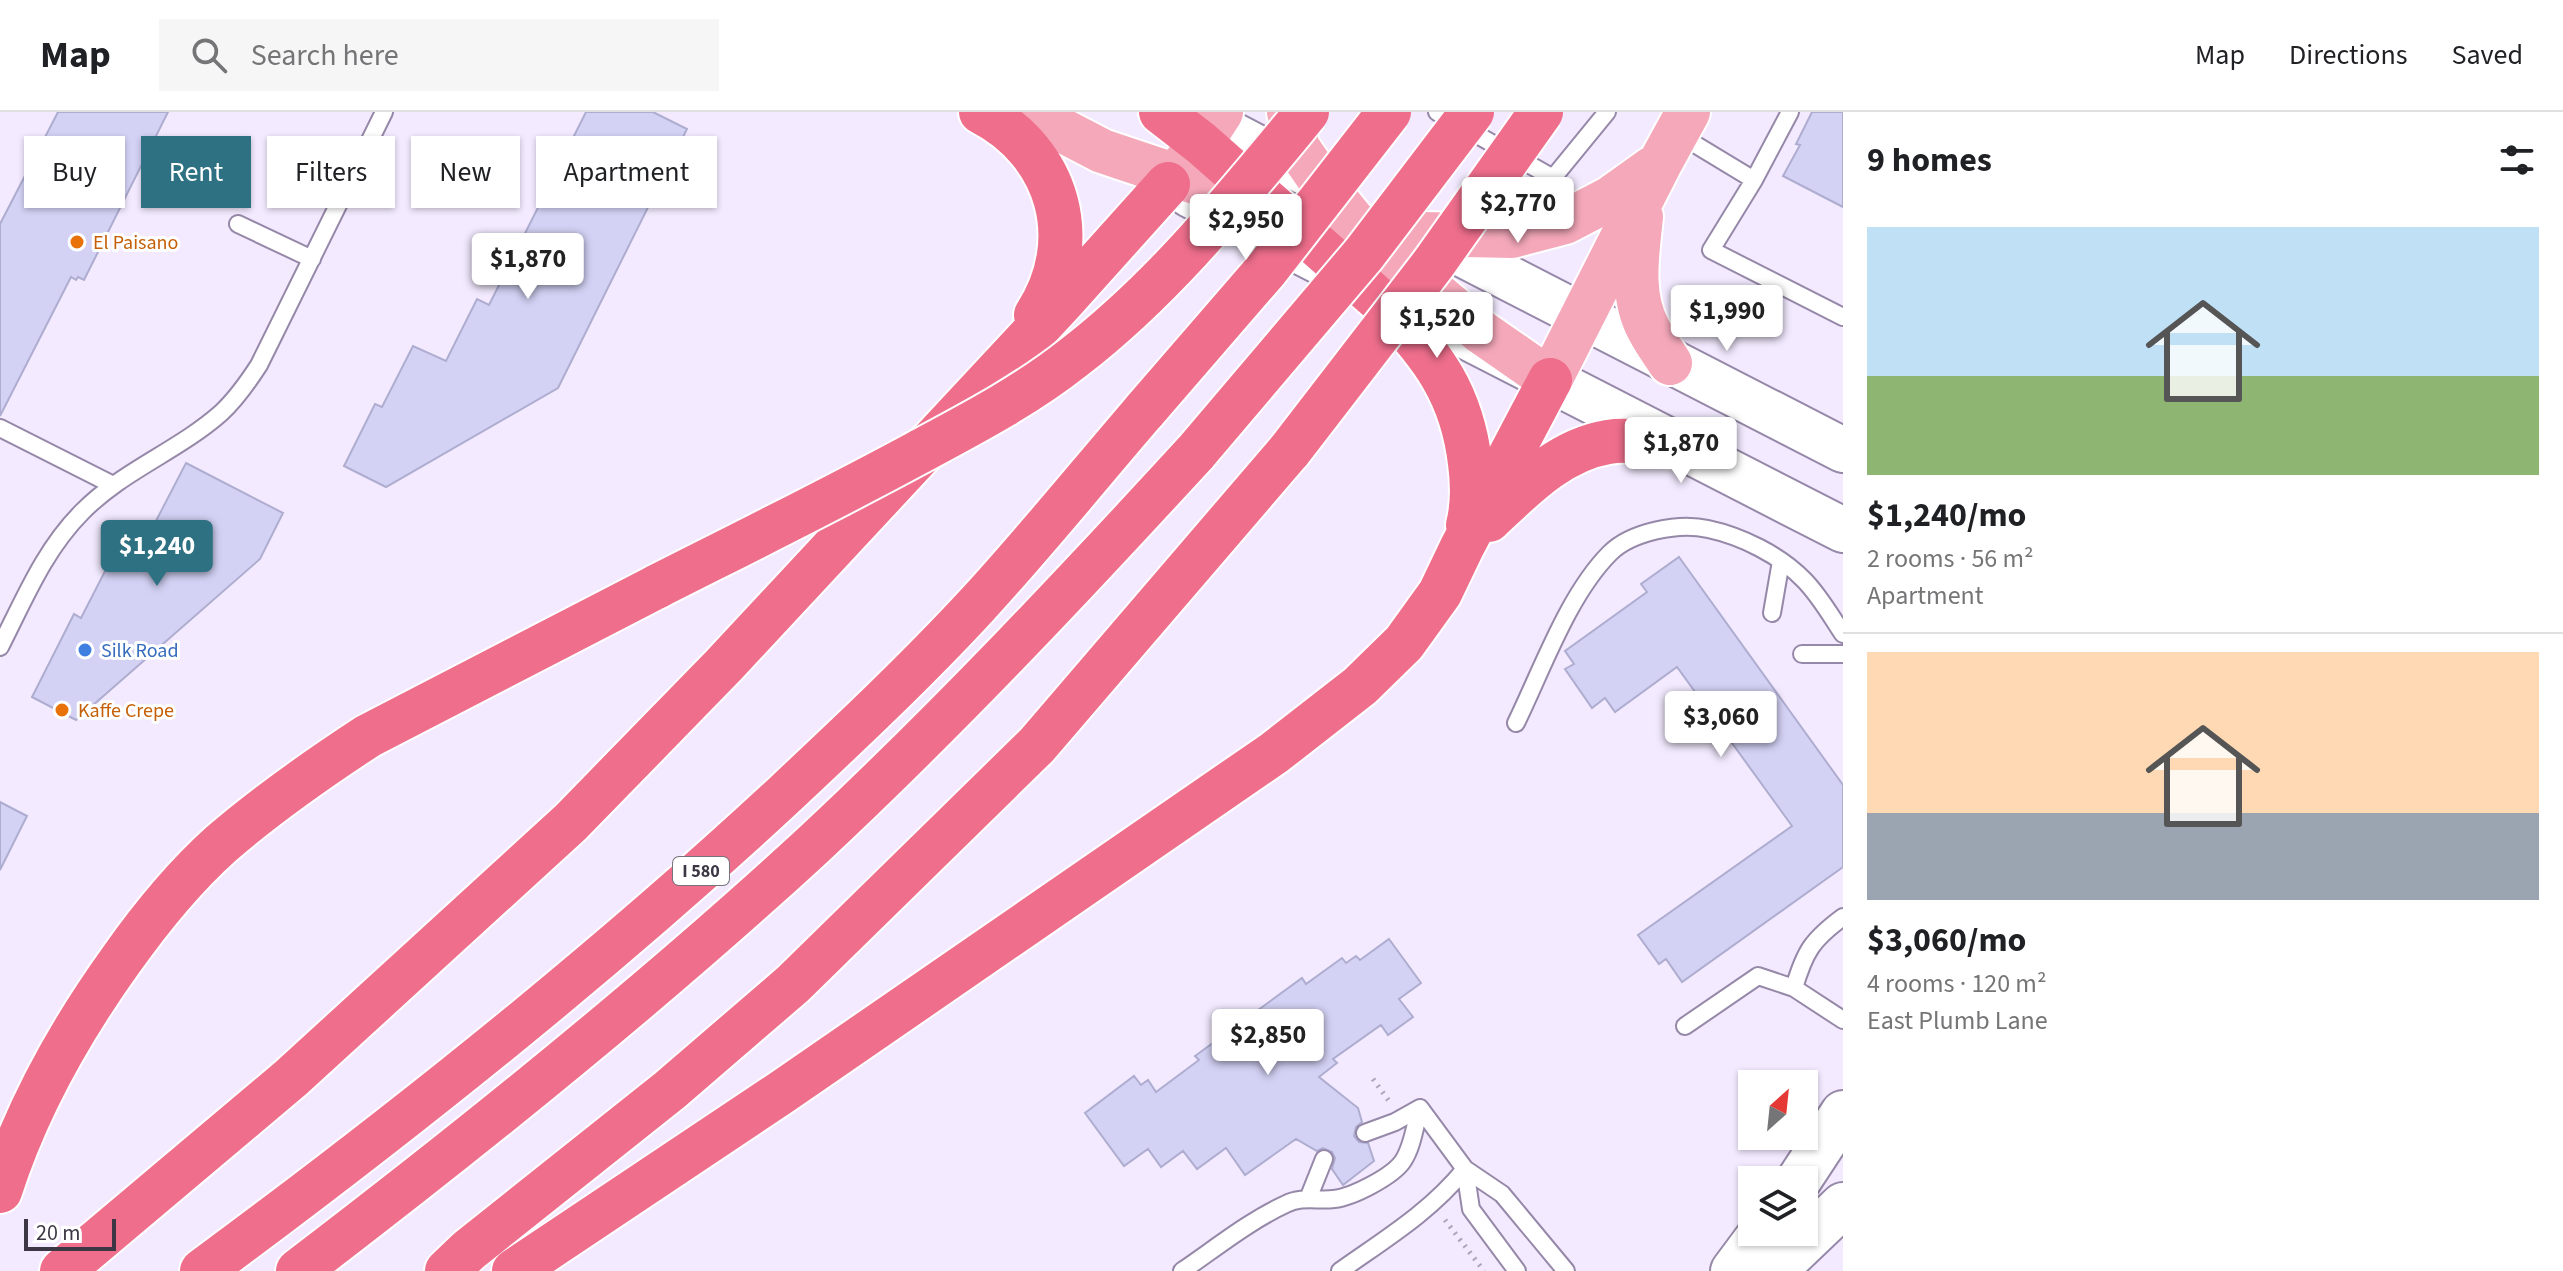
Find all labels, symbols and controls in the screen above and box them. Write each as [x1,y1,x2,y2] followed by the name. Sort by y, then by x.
[159,19,719,91] search box
[40,28,111,82] text: Map
[187,33,231,77] icon: search
[251,34,399,77] text: Search here
[2195,35,2245,75] text: Map
[2289,35,2408,75] text: Directions
[2452,35,2523,75] text: Saved
[24,136,125,208] chip: Buy
[141,136,251,208] chip: Rent
[267,136,395,208] chip: Filters
[411,136,520,208] chip: New
[536,136,717,208] chip: Apartment
[1867,136,1992,185] text: 9 homes
[2495,138,2539,182] icon: filters
[1453,177,1583,245] pin: $2,770
[1480,184,1556,221] text: $2,770
[1181,194,1311,262] pin: $2,950
[1208,201,1284,238] text: $2,950
[93,229,178,257] place label: El Paisano
[68,233,86,251] marker: El Paisano
[463,233,593,301] pin: $1,870
[490,240,566,277] text: $1,870
[2131,279,2275,423] icon: home
[1662,285,1792,353] pin: $1,990
[1372,292,1502,360] pin: $1,520
[1689,292,1765,329] text: $1,990
[1399,299,1475,336] text: $1,520
[1616,417,1746,485] pin: $1,870
[1643,424,1719,461] text: $1,870
[1867,491,2027,540] text: $1,240/mo
[92,520,222,588] pin: $1,240
[119,527,195,564] text: $1,240
[1867,540,2034,577] text: 2 rooms · 56 m²
[1867,577,1984,614] text: Apartment
[101,637,179,665] place label: Silk Road
[76,641,94,659] marker: Silk Road
[1656,691,1786,759] pin: $3,060
[78,697,174,725] place label: Kaffe Crepe
[1683,698,1759,735] text: $3,060
[53,701,71,719] marker: Kaffe Crepe
[2131,704,2275,848] icon: home
[673,857,729,885] road number: I 580
[1867,916,2027,965] text: $3,060/mo
[1867,965,2046,1002] text: 4 rooms · 120 m²
[1867,1002,2048,1039] text: East Plumb Lane
[1203,1009,1333,1077] pin: $2,850
[1230,1016,1306,1053] text: $2,850
[1738,1070,1818,1150] north arrow
[1738,1070,1818,1246] map controls
[1738,1166,1818,1246] button: layers
[24,1215,116,1251] scale bar
[36,1217,81,1249] text: 20 m

